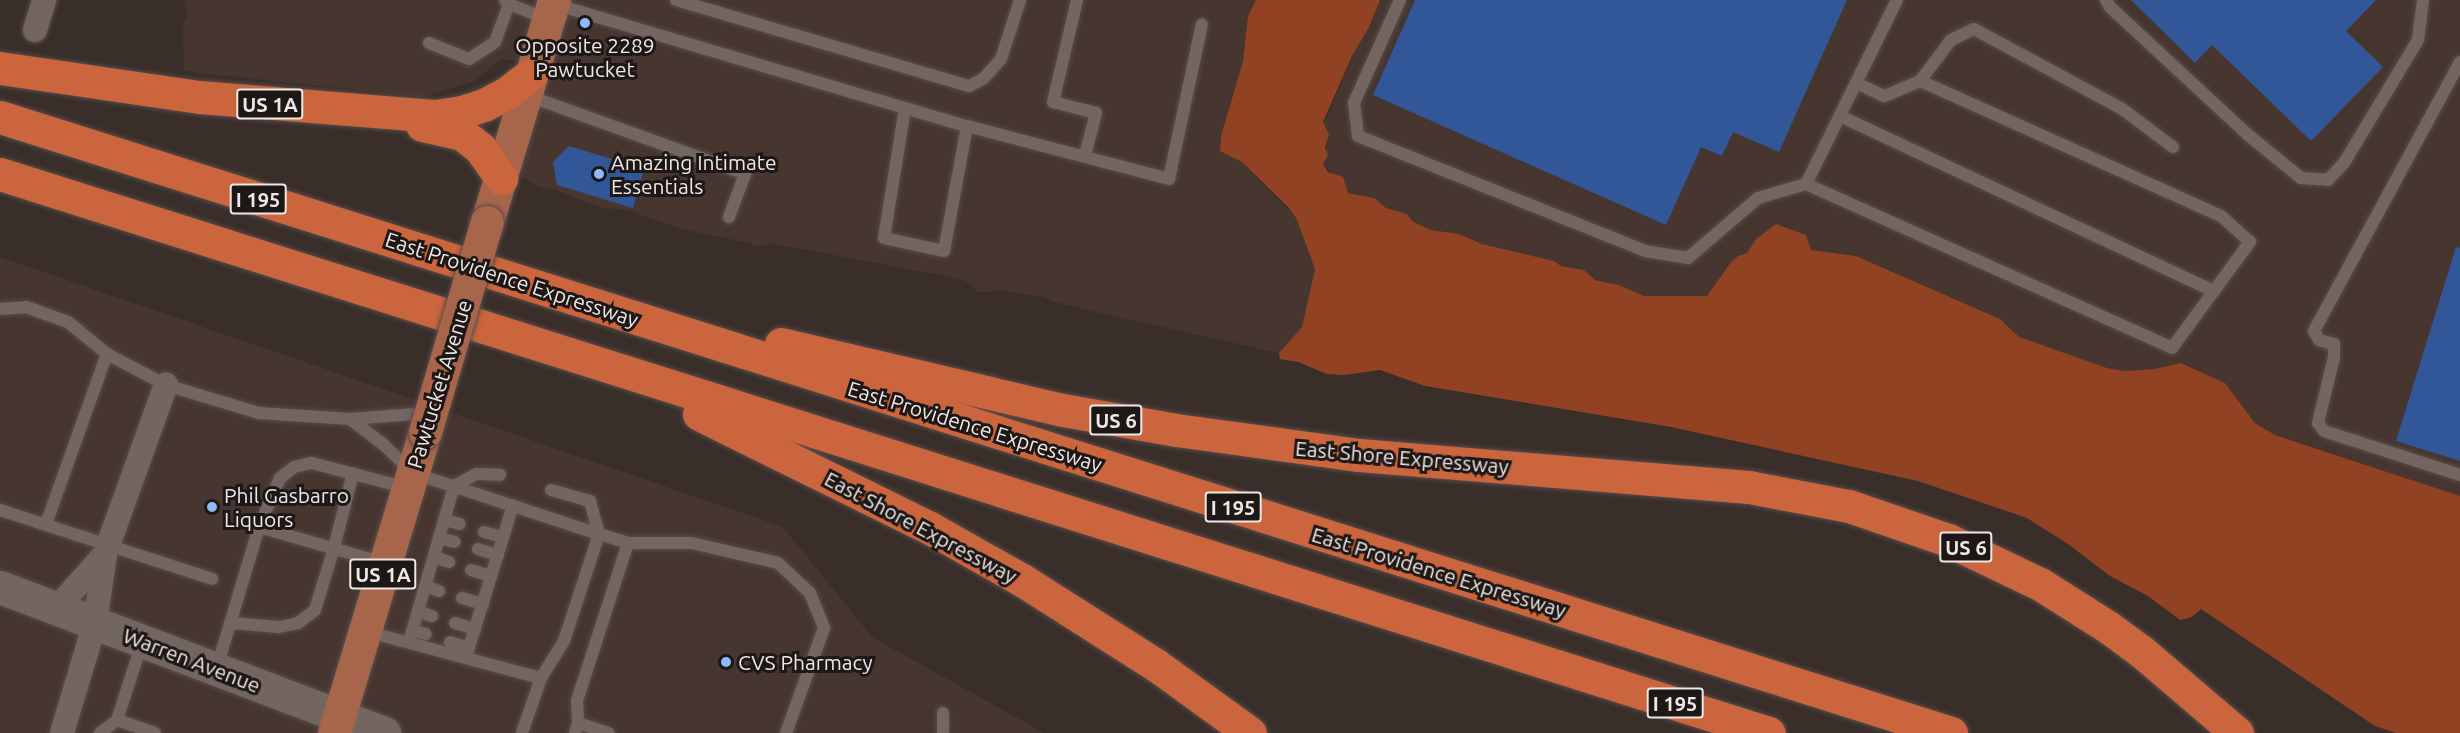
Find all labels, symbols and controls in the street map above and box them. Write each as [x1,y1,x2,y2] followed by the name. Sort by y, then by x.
[578,16,592,30] marker: Opposite 2289 Pawtucket
[515,32,655,82] place label: Opposite 2289 Pawtucket
[236,87,304,121] road number: US 1A
[611,149,777,199] place label: Amazing Intimate Essentials
[592,167,606,181] marker: Amazing Intimate Essentials
[230,182,286,216] road number: I 195
[382,226,642,332] street label: East Providence Expressway
[401,297,477,471] street label: Pawtucket Avenue
[845,375,1105,477] street label: East Providence Expressway
[1089,403,1143,437] road number: US 6
[1294,435,1510,479] street label: East Shore Expressway
[821,466,1021,588] street label: East Shore Expressway
[224,482,349,532] place label: Phil Gasbarro Liquors
[1204,490,1262,524] road number: I 195
[205,500,219,514] marker: Phil Gasbarro Liquors
[1309,521,1569,623] street label: East Providence Expressway
[1939,530,1993,564] road number: US 6
[348,557,418,591] road number: US 1A
[120,622,264,698] street label: Warren Avenue
[738,649,873,675] place label: CVS Pharmacy
[719,655,733,669] marker: CVS Pharmacy
[1646,686,1704,720] road number: I 195

